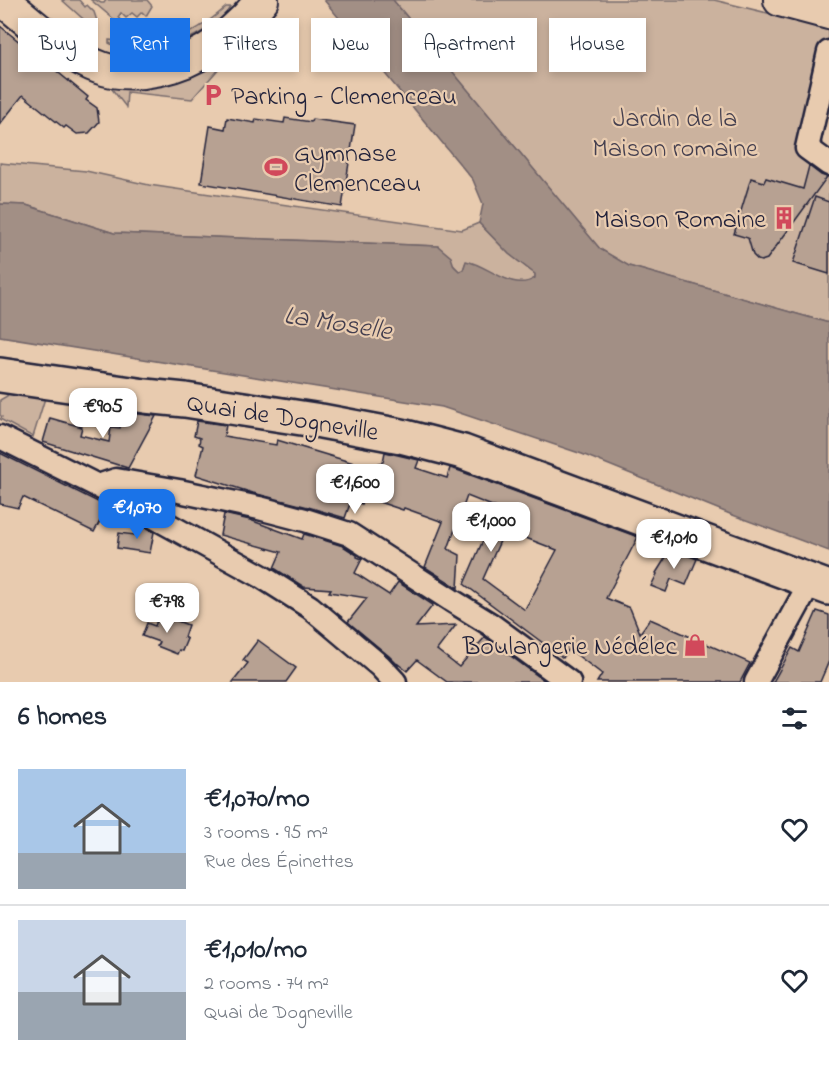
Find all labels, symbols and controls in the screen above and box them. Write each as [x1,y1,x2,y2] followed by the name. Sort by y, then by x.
[18,18,98,72] chip: Buy
[110,18,190,72] chip: Rent
[202,18,299,72] chip: Filters
[311,18,390,72] chip: New
[402,18,537,72] chip: Apartment
[549,18,646,72] chip: House
[231,79,457,117] place label: Parking - Clemenceau
[200,82,226,108] parking icon: Parking - Clemenceau
[592,101,758,169] park label: Jardin de la Maison romaine
[294,136,421,204] place label: Gymnase Clemenceau
[263,154,289,180] sports icon: Gymnase Clemenceau
[594,202,766,240] place label: Maison Romaine
[771,205,797,231] building icon: Maison Romaine
[281,297,396,353] water label: La Moselle
[184,385,381,453] street label: Quai de Dogneville
[67,388,139,439] pin: €905
[83,393,123,422] text: €905
[306,464,404,515] pin: €1,600
[330,469,380,498] text: €1,600
[88,489,186,540] pin: €1,070
[112,494,162,523] text: €1,070
[442,502,540,553] pin: €1,000
[466,507,516,536] text: €1,000
[625,519,723,570] pin: €1,010
[650,524,698,553] text: €1,010
[131,583,203,634] pin: €798
[149,588,185,617] text: €798
[462,629,677,667] place label: Boulangerie Nédélec
[682,632,708,658] shop icon: Boulangerie Nédélec
[18,699,107,737] text: 6 homes
[778,702,811,735] icon: filters
[204,781,310,819] text: €1,070/mo
[66,793,138,865] icon: home
[778,813,811,846] icon: heart
[204,819,328,848] text: 3 rooms · 95 m²
[204,848,354,877] text: Rue des Épinettes
[204,932,307,970] text: €1,010/mo
[66,944,138,1016] icon: home
[778,964,811,997] icon: heart
[204,970,329,999] text: 2 rooms · 74 m²
[204,999,353,1028] text: Quai de Dogneville

